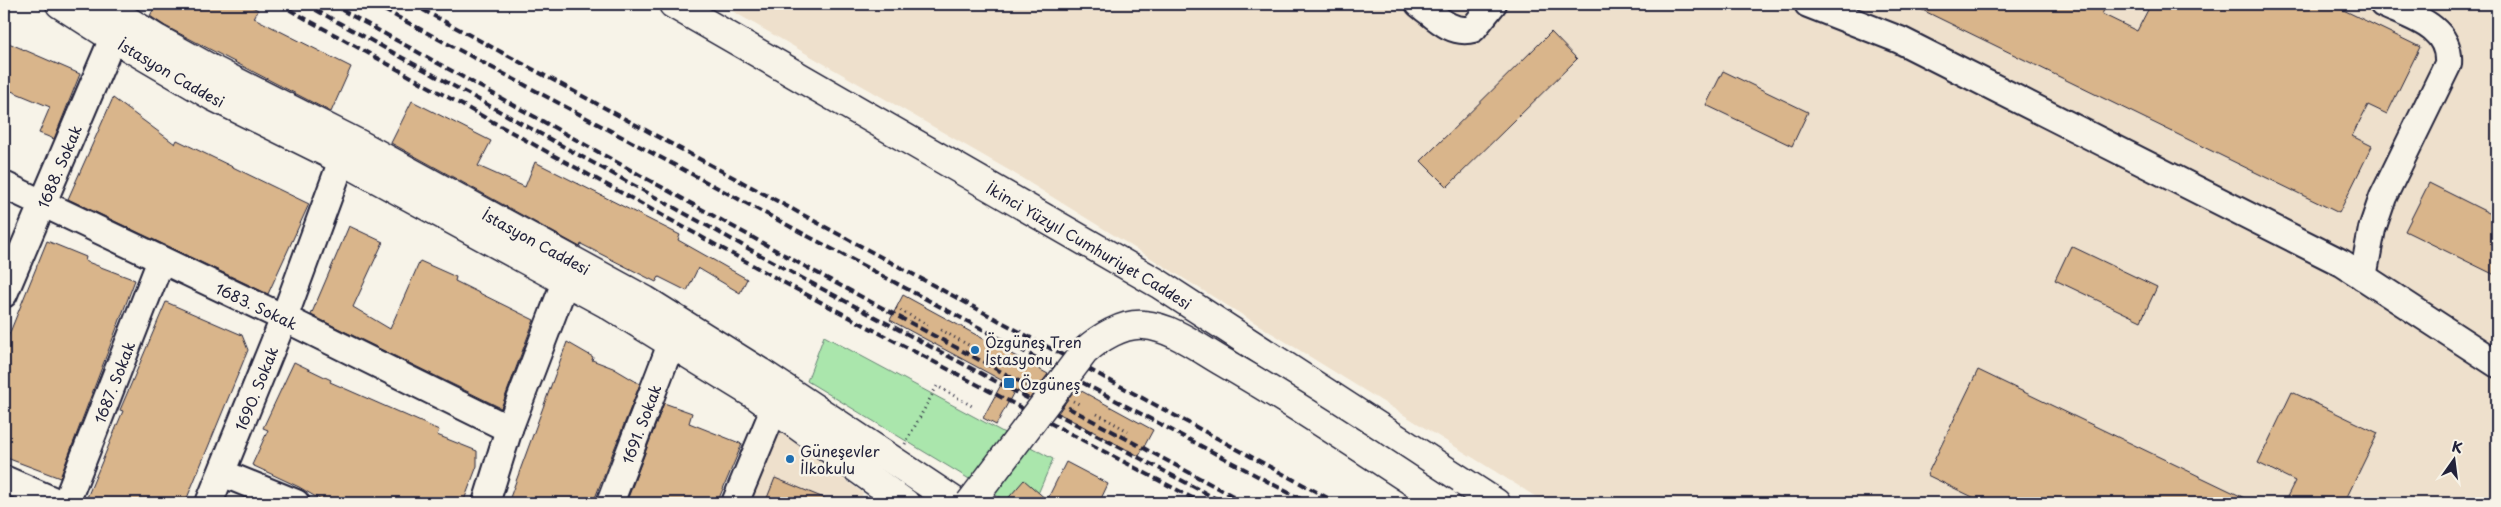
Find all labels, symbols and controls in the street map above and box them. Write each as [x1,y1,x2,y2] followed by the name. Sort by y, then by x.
[114,32,229,112] street label: İstasyon Caddesi
[30,120,87,211] street label: 1688. Sokak
[982,176,1197,314] street label: İkinci Yüzyıl Cumhuriyet Caddesi
[479,202,595,280] street label: İstasyon Caddesi
[212,276,302,335] street label: 1683. Sokak
[985,330,1082,370] place label: Özgüneş Tren İstasyonu
[87,337,140,426] street label: 1687. Sokak
[228,342,283,434] street label: 1690. Sokak
[969,344,981,356] marker: Özgüneş Tren İstasyonu
[1020,372,1080,395] place label: Özgüneş
[1002,376,1016,390] marker: Özgüneş
[615,380,666,467] street label: 1691. Sokak
[2428,434,2478,484] north arrow
[2450,435,2465,458] text: K
[800,439,880,479] place label: Güneşevler İlkokulu
[784,453,796,465] marker: Güneşevler İlkokulu

